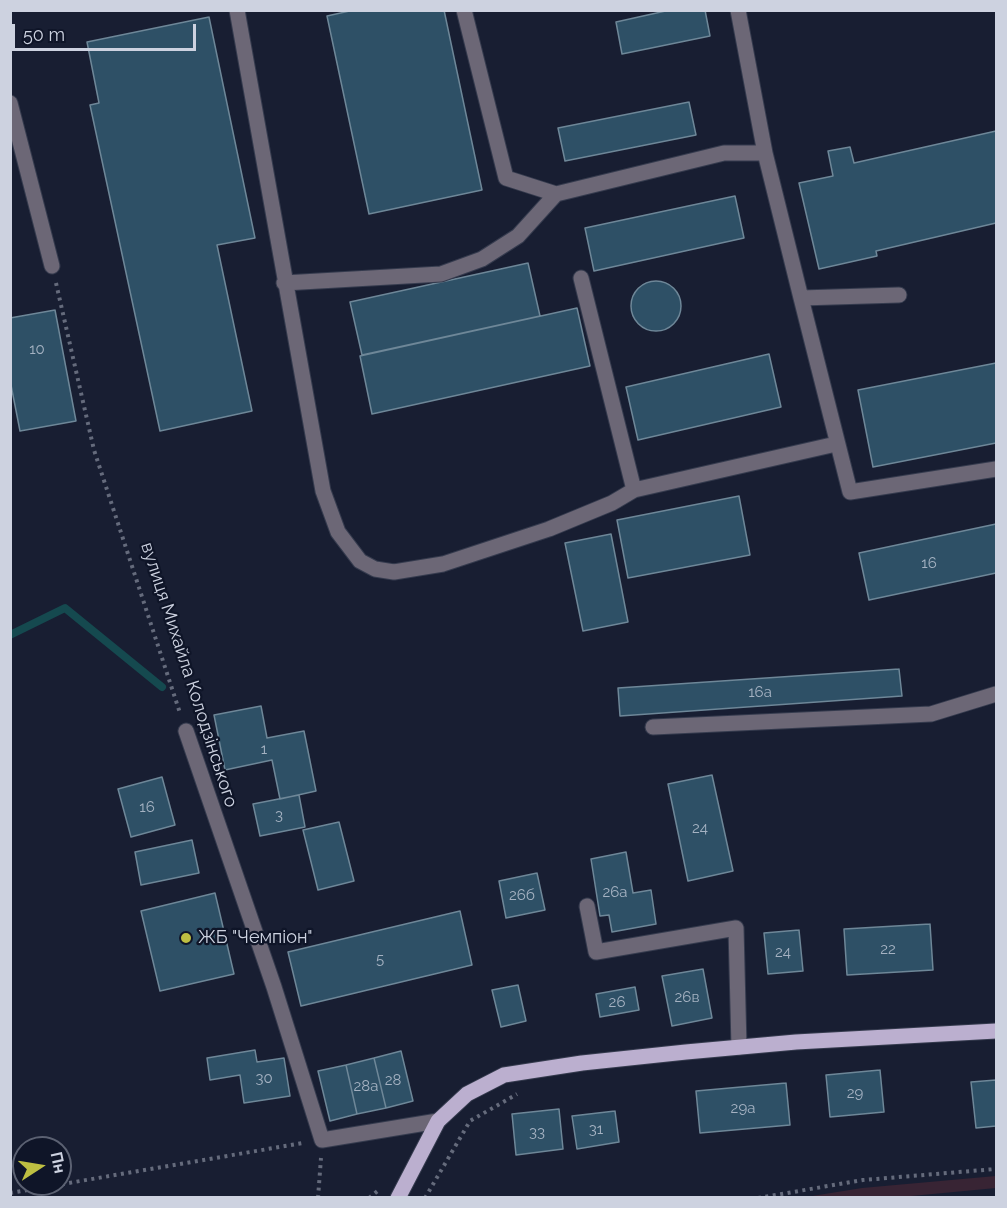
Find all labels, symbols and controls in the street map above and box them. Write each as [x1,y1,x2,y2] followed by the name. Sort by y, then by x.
[15,12,200,50] scale bar
[23,24,65,45] text: 50 m
[29,340,45,358] house number: 10
[136,540,242,810] street label: вулиця Михайла Колодзінського
[921,554,937,572] house number: 16
[748,683,772,701] house number: 16а
[261,740,267,758] house number: 1
[139,798,155,816] house number: 16
[275,806,283,824] house number: 3
[692,819,708,837] house number: 24
[602,883,628,901] house number: 26а
[509,886,535,904] house number: 26б
[198,927,313,949] place label: ЖБ "Чемпіон"
[179,931,193,945] marker: ЖБ "Чемпіон"
[880,940,896,958] house number: 22
[775,943,791,961] house number: 24
[376,950,384,968] house number: 5
[675,988,699,1006] house number: 26в
[609,993,625,1011] house number: 26
[255,1069,273,1087] house number: 30
[385,1071,401,1089] house number: 28
[354,1077,378,1095] house number: 28а
[847,1084,863,1102] house number: 29
[731,1099,755,1117] house number: 29а
[589,1120,603,1138] house number: 31
[529,1123,545,1141] house number: 33
[12,1136,72,1196] north arrow
[47,1150,70,1175] text: Пн

